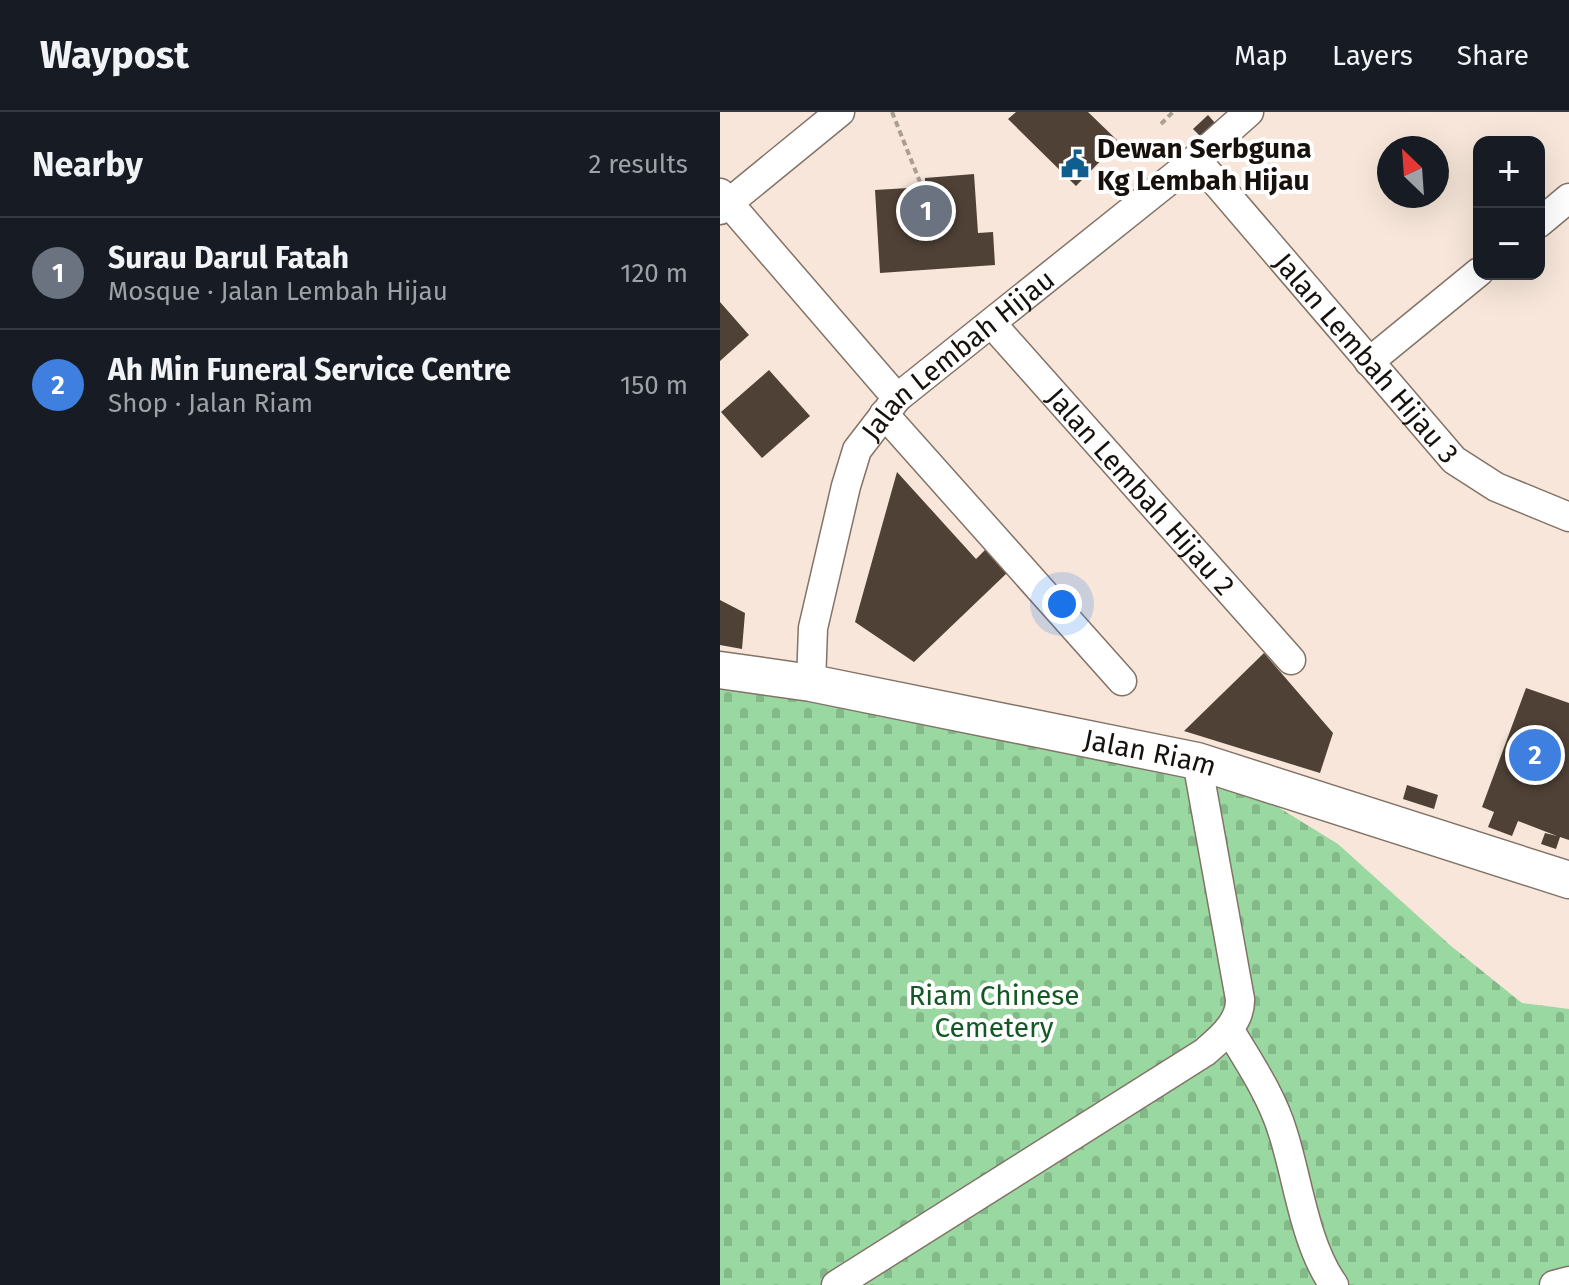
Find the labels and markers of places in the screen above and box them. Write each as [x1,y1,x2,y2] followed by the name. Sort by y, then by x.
[1097,132,1311,197] place label: Dewan Serbguna Kg Lembah Hijau
[1060,149,1090,179] public building icon: Dewan Serbguna Kg Lembah Hijau
[900,181,952,241] pin: 1
[1509,725,1561,785] pin: 2

